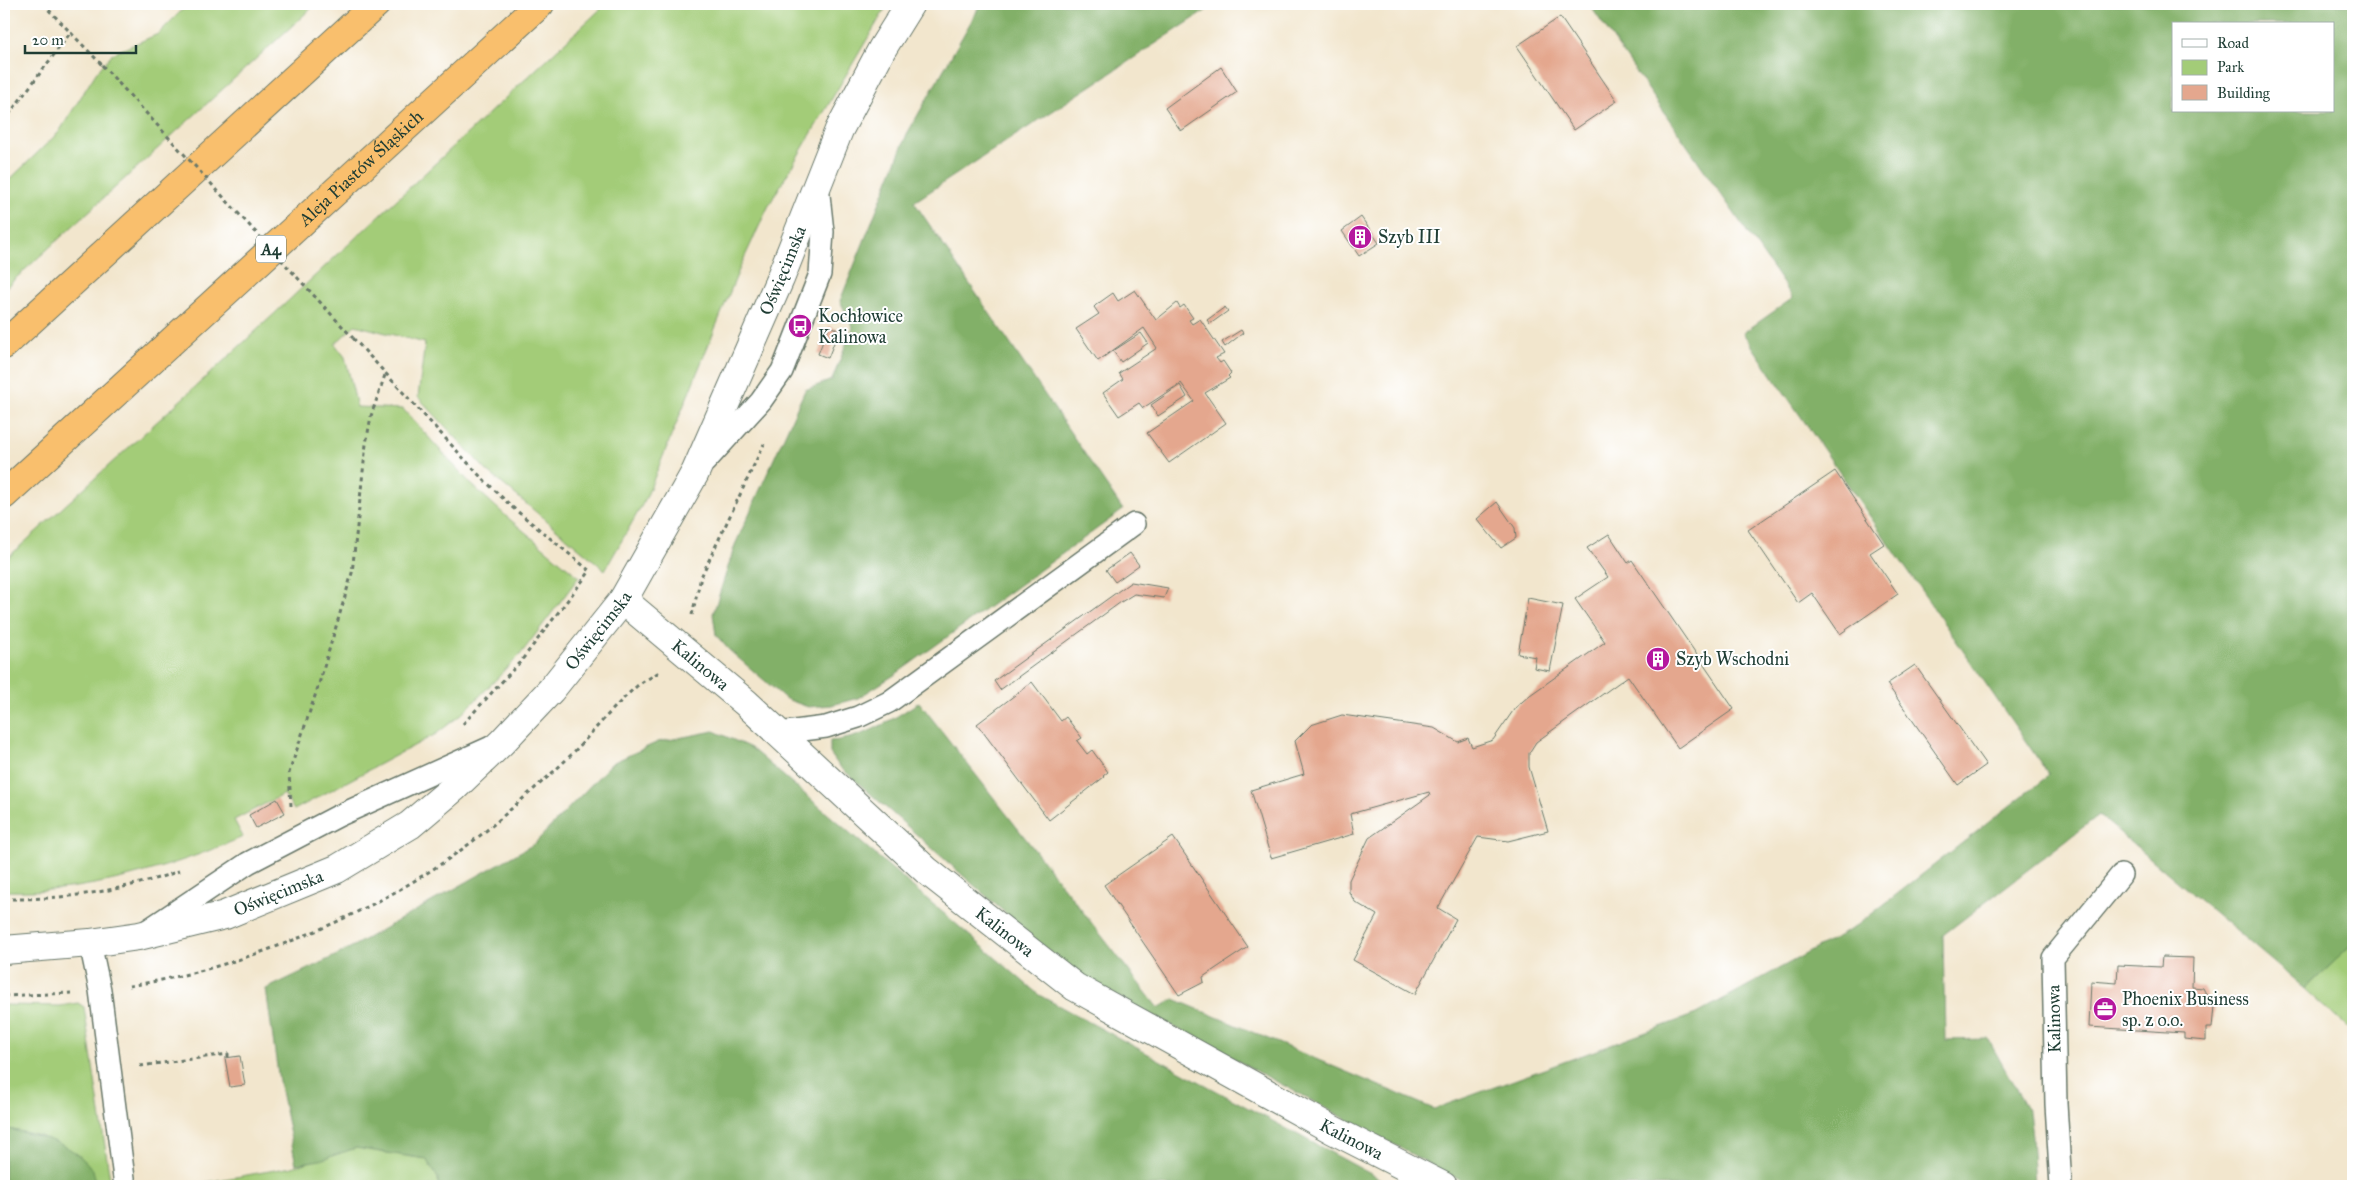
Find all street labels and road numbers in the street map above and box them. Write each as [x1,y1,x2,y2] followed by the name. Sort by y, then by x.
[293,106,428,231] street label: Aleja Piastów Śląskich
[755,222,811,319] street label: Oświęcimska
[256,235,286,262] road number: A4
[560,587,637,675] street label: Oświęcimska
[667,634,734,696] street label: Kalinowa
[230,865,327,921] street label: Oświęcimska
[971,902,1039,962] street label: Kalinowa
[2042,984,2066,1053] street label: Kalinowa
[1316,1114,1387,1165] street label: Kalinowa

